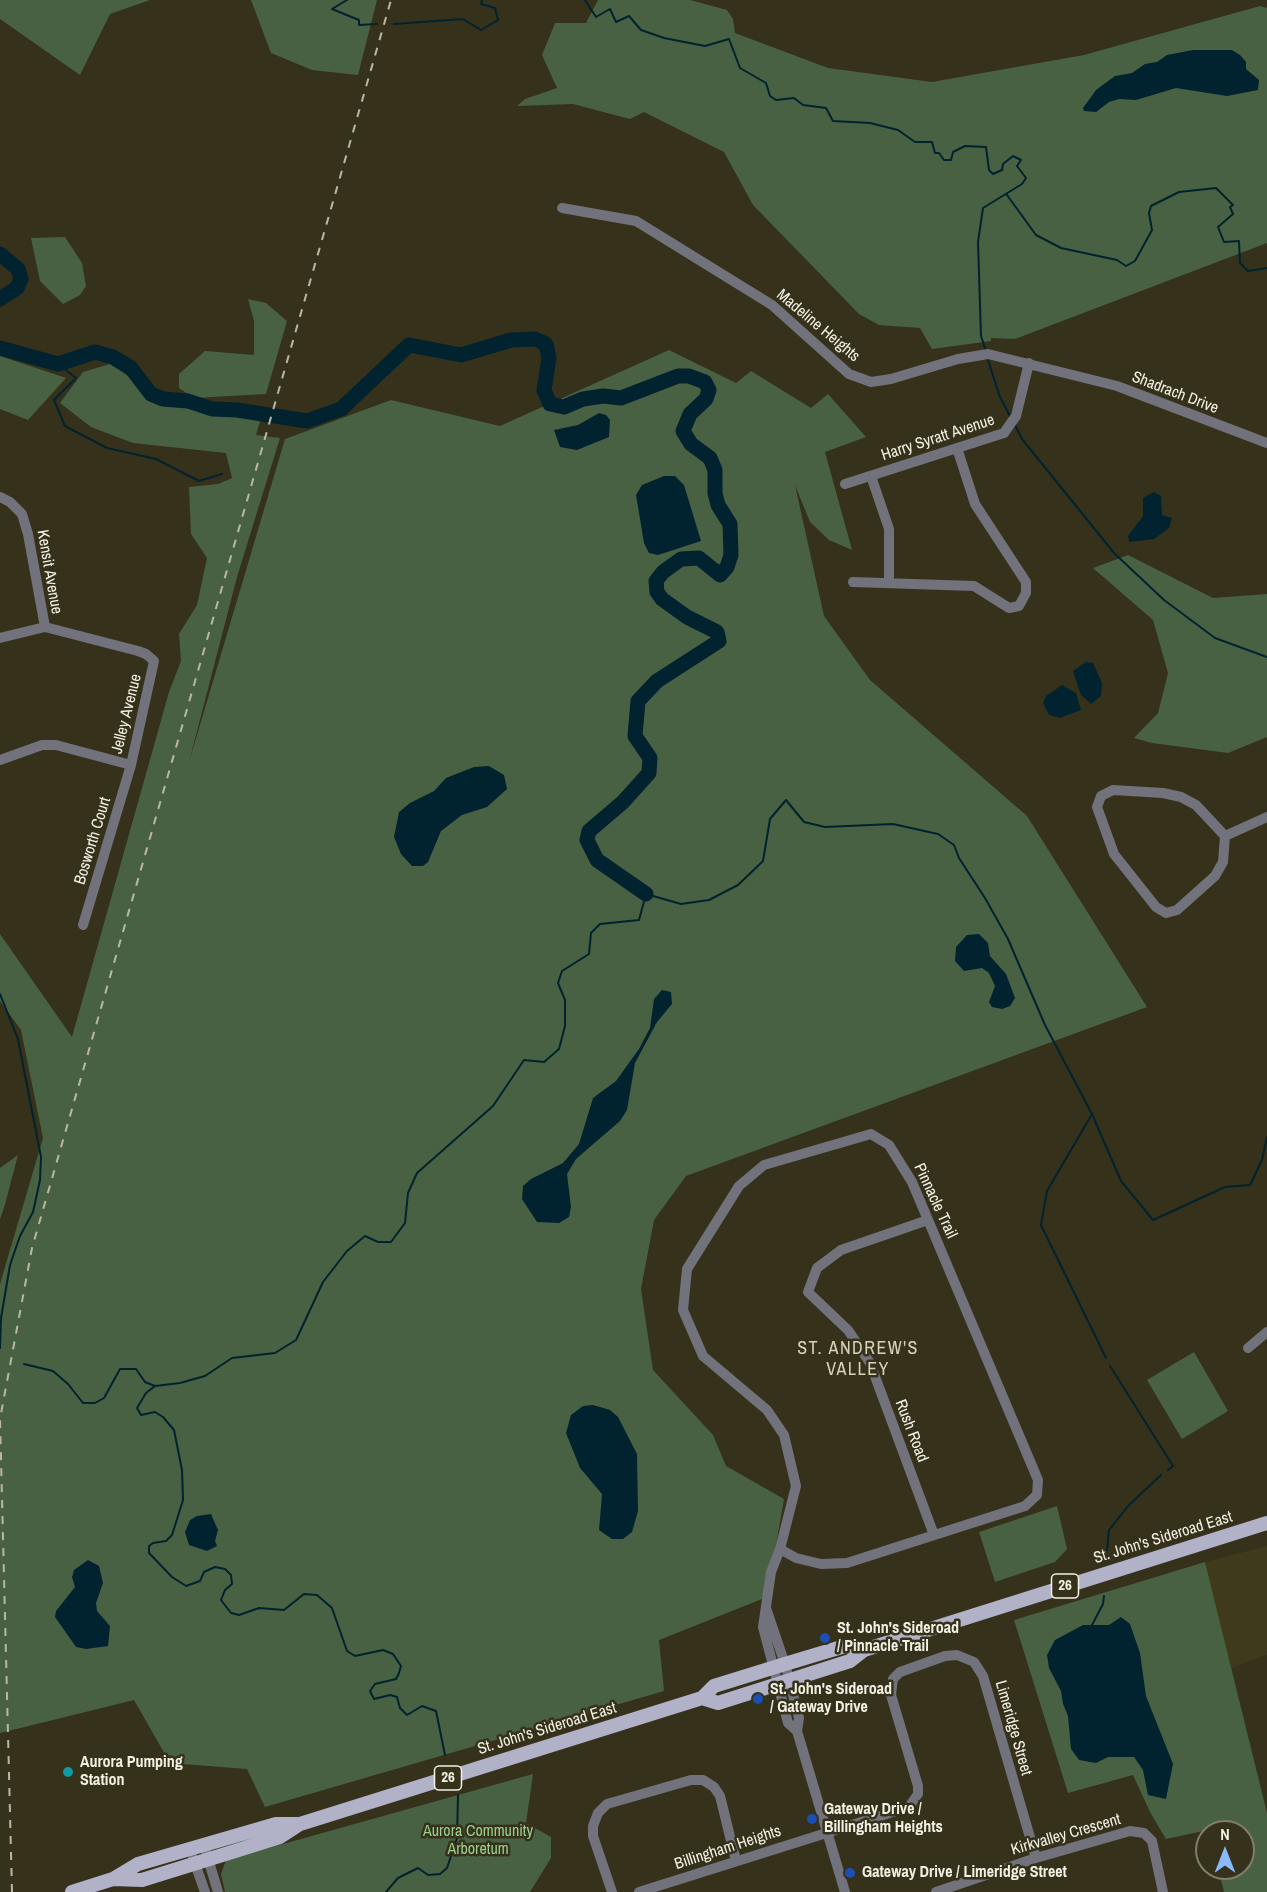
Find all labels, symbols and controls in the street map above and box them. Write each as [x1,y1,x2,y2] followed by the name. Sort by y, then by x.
[772,286,864,366] street label: Madeline Heights
[1129,368,1221,418] street label: Shadrach Drive
[879,411,997,465] street label: Harry Syratt Avenue
[32,528,66,616] street label: Kensit Avenue
[108,672,146,756] street label: Jelley Avenue
[71,795,115,887] street label: Bosworth Court
[909,1160,961,1242] street label: Pinnacle Trail
[797,1338,919,1380] district label: ST. ANDREW'S VALLEY
[890,1397,932,1465] street label: Rush Road
[1091,1508,1235,1568] street label: St. John's Sideroad East
[1052,1574,1078,1598] road number: 26
[837,1619,959,1657] place label: St. John's Sideroad / Pinnacle Trail
[818,1631,832,1645] marker: St. John's Sideroad / Pinnacle Trail
[990,1678,1036,1778] street label: Limeridge Street
[770,1680,892,1718] place label: St. John's Sideroad / Gateway Drive
[751,1692,765,1706] marker: St. John's Sideroad / Gateway Drive
[475,1699,619,1759] street label: St. John's Sideroad East
[80,1753,183,1791] place label: Aurora Pumping Station
[61,1765,75,1779] marker: Aurora Pumping Station
[434,1766,462,1790] road number: 26
[824,1800,943,1838] place label: Gateway Drive / Billingham Heights
[1009,1810,1123,1860] street label: Kirkvalley Crescent
[805,1812,819,1826] marker: Gateway Drive / Billingham Heights
[1195,1820,1255,1880] north arrow
[423,1822,533,1860] park label: Aurora Community Arboretum
[672,1822,784,1874] street label: Billingham Heights
[1220,1823,1230,1845] text: N
[862,1863,1067,1883] place label: Gateway Drive / Limeridge Street
[843,1866,857,1880] marker: Gateway Drive / Limeridge Street

